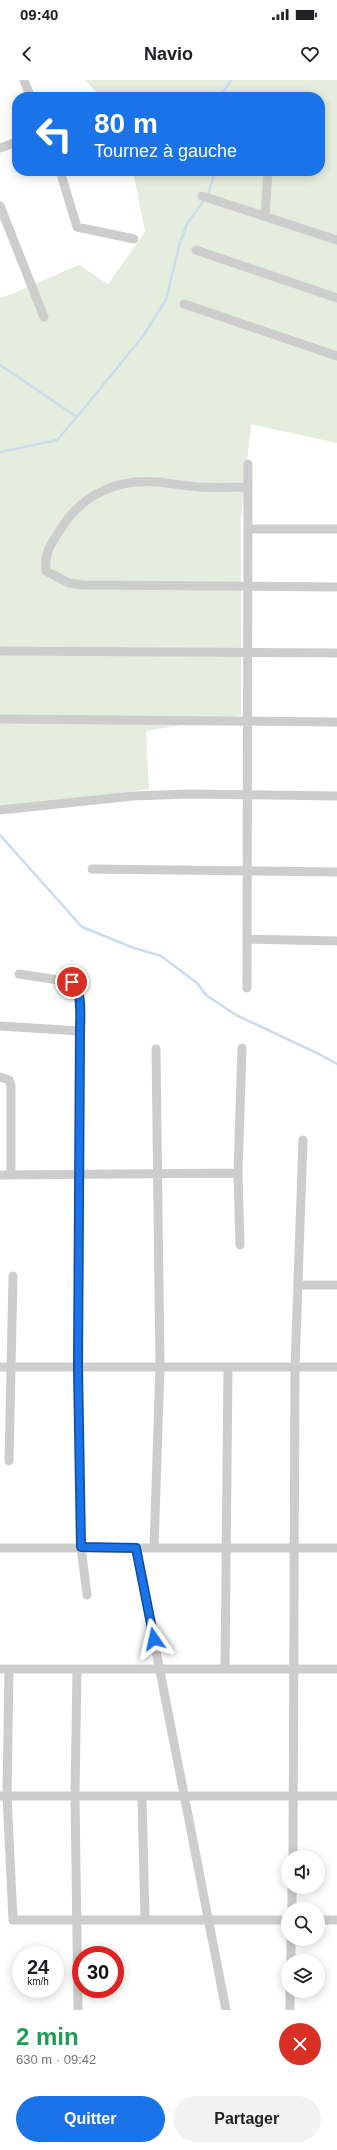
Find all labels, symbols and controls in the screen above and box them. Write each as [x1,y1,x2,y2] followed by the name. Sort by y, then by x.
[20,6,58,23] text: 09:40
[16,43,38,65] icon: back
[299,43,321,65] icon: heart
[144,44,193,64] text: Navio
[28,108,80,160] icon: left
[94,108,158,139] text: 80 m
[94,141,237,161] text: Tournez à gauche
[55,965,89,999] pin
[61,971,83,993] icon: arrive
[133,1618,175,1660] position arrow
[281,1850,325,1998] map controls
[281,1850,325,1894] button: sound
[281,1902,325,1946] button: search
[72,1946,124,1998] speed limit sign: 30
[281,1954,325,1998] button: layers
[27,1956,49,1978] text: 24
[27,1976,49,1987] text: km/h
[16,2023,79,2050] text: 2 min
[279,2023,321,2065] button: close
[16,2052,96,2067] text: 630 m · 09:42
[16,2096,165,2142] button: Quitter
[173,2096,321,2142] button: Partager

